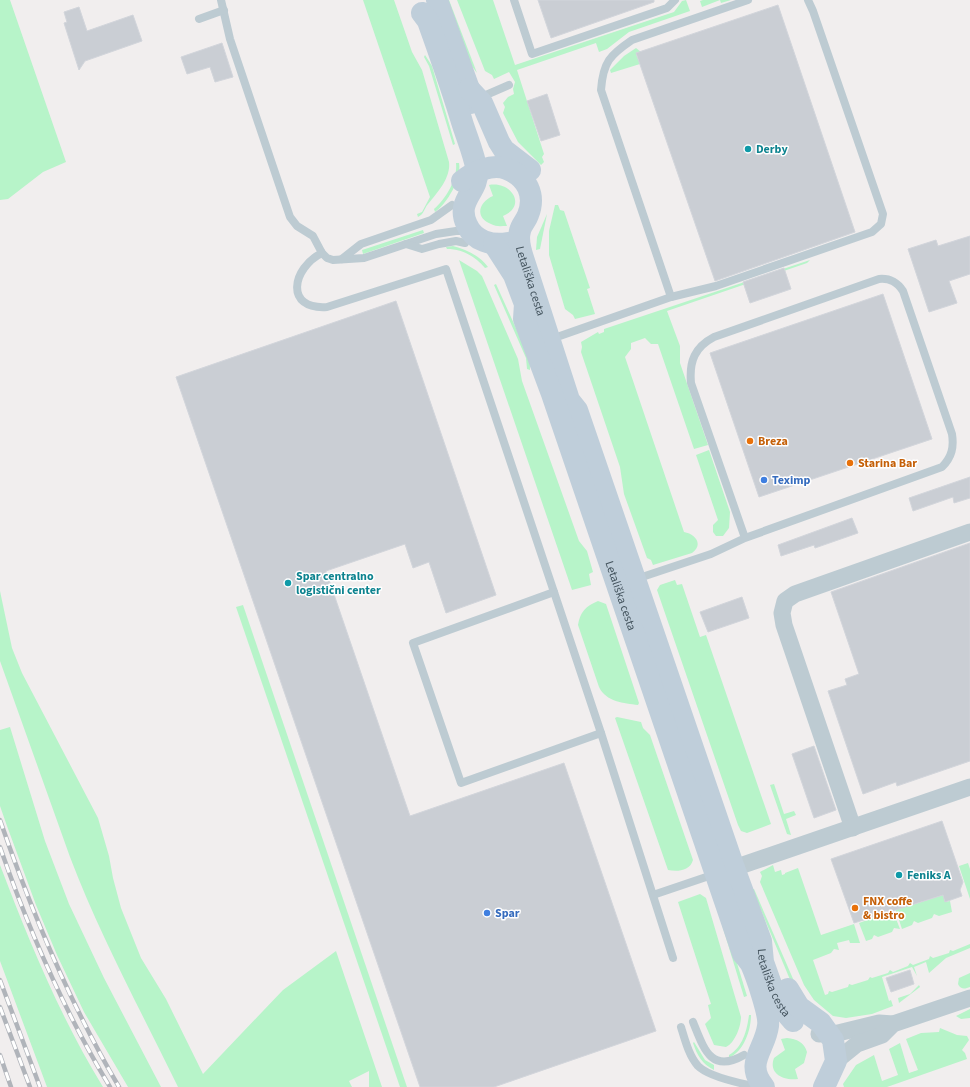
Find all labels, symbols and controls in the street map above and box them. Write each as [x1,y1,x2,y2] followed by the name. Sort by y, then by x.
[756,141,788,158] place label: Derby
[743,144,753,154] marker: Derby
[511,244,550,318] street label: Letališka cesta
[758,433,788,450] place label: Breza
[745,436,755,446] marker: Breza
[858,455,917,472] place label: Starina Bar
[845,458,855,468] marker: Starina Bar
[772,472,811,489] place label: Teximp
[759,475,769,485] marker: Teximp
[601,558,641,633] street label: Letališka cesta
[296,568,381,599] place label: Spar centralno logistični center
[283,578,293,588] marker: Spar centralno logistični center
[907,867,951,884] place label: Feniks A
[894,870,904,880] marker: Feniks A
[863,893,912,924] place label: FNX coffe & bistro
[850,903,860,913] marker: FNX coffe & bistro
[495,905,520,922] place label: Spar
[482,908,492,918] marker: Spar
[753,948,795,1021] street label: Letališka cesta

